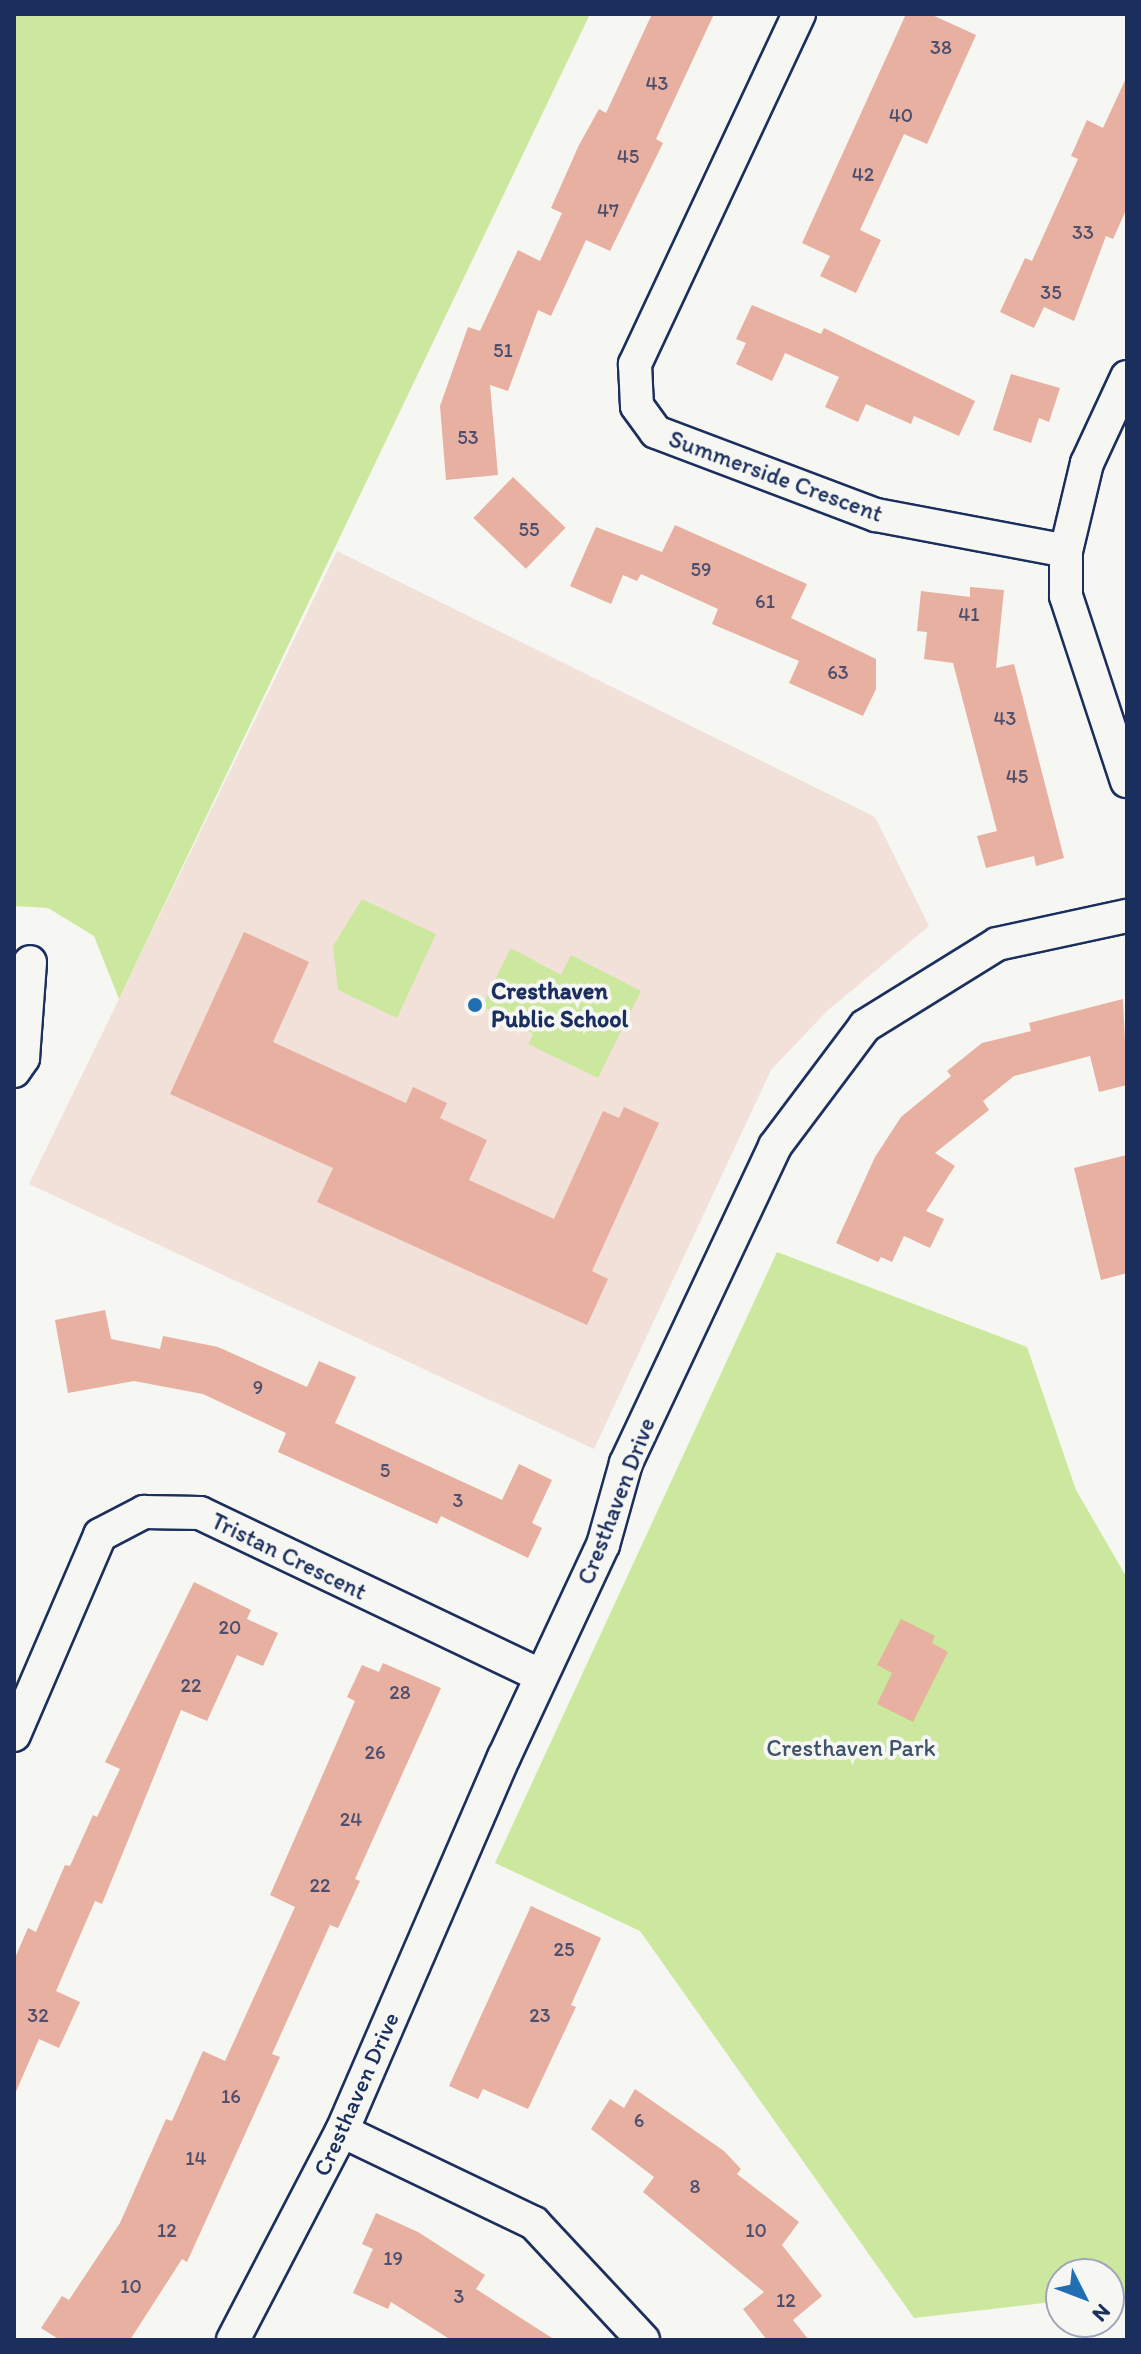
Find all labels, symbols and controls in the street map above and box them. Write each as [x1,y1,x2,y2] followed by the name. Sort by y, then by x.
[930,35,952,59] house number: 38
[646,71,668,95] house number: 43
[889,103,913,127] house number: 40
[617,144,639,168] house number: 45
[852,162,874,186] house number: 42
[597,198,619,222] house number: 47
[1072,220,1094,244] house number: 33
[1040,280,1062,304] house number: 35
[493,338,513,362] house number: 51
[665,424,887,528] street label: Summerside Crescent
[457,425,479,449] house number: 53
[519,517,539,541] house number: 55
[691,557,711,581] house number: 59
[755,589,775,613] house number: 61
[958,602,980,626] house number: 41
[827,660,849,684] house number: 63
[994,706,1016,730] house number: 43
[1006,764,1028,788] house number: 45
[491,977,628,1033] place label: Cresthaven Public School
[466,996,484,1014] marker: Cresthaven Public School
[253,1375,263,1399] house number: 9
[571,1414,661,1588] street label: Cresthaven Drive
[380,1458,390,1482] house number: 5
[453,1488,463,1512] house number: 3
[206,1506,372,1606] street label: Tristan Crescent
[219,1615,241,1639] house number: 20
[180,1673,202,1697] house number: 22
[389,1680,411,1704] house number: 28
[766,1734,936,1762] park label: Cresthaven Park
[364,1740,386,1764] house number: 26
[340,1807,362,1831] house number: 24
[309,1873,331,1897] house number: 22
[553,1937,575,1961] house number: 25
[27,2003,49,2027] house number: 32
[529,2003,551,2027] house number: 23
[307,2008,405,2180] street label: Cresthaven Drive
[221,2084,241,2108] house number: 16
[634,2108,644,2132] house number: 6
[185,2146,207,2170] house number: 14
[690,2174,700,2198] house number: 8
[157,2218,177,2242] house number: 12
[745,2218,767,2242] house number: 10
[383,2246,403,2270] house number: 19
[1045,2258,1125,2338] north arrow
[120,2274,142,2298] house number: 10
[454,2284,464,2308] house number: 3
[776,2288,796,2312] house number: 12
[1087,2298,1117,2328] text: N

